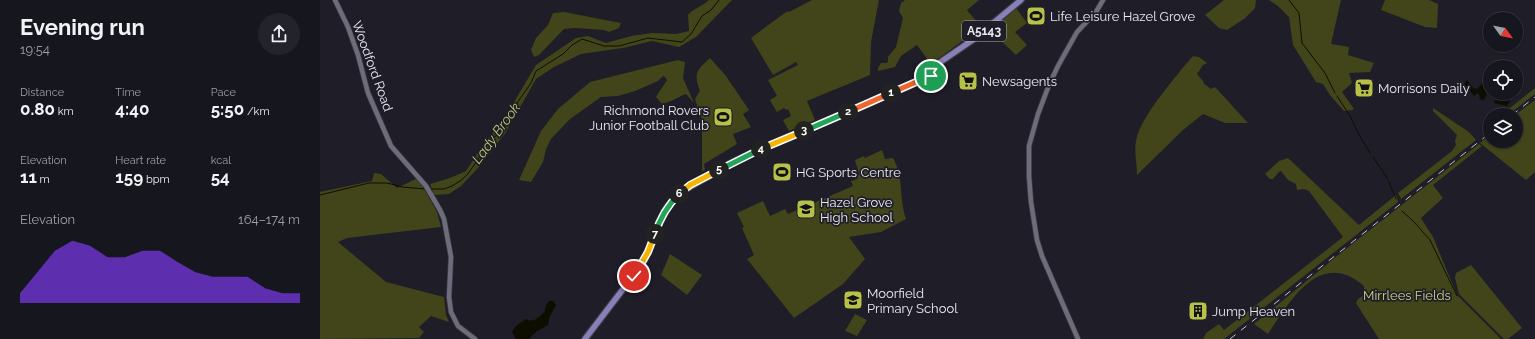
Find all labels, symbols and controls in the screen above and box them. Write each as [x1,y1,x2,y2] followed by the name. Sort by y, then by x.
[1025,5,1047,27] sports icon: Life Leisure Hazel Grove
[1050,9,1195,24] place label: Life Leisure Hazel Grove
[1483,12,1523,52] north arrow
[1483,12,1523,148] map controls
[258,13,300,55] button: share
[20,14,145,40] text: Evening run
[349,19,396,113] street label: Woodford Road
[962,21,1006,41] road number: A5143
[20,42,50,57] text: 19:54
[914,59,948,93] pin
[1483,60,1523,100] button: locate
[920,65,942,87] icon: arrive
[957,70,979,92] supermarket icon: Newsagents
[982,74,1057,89] place label: Newsagents
[1353,77,1375,99] supermarket icon: Morrisons Daily
[1378,81,1470,96] place label: Morrisons Daily
[881,83,901,103] pin: 1
[20,86,64,99] text: Distance
[115,86,141,99] text: Time
[211,86,236,99] text: Pace
[888,86,894,99] text: 1
[20,99,55,119] text: 0.80
[115,99,149,119] text: 4:40
[211,99,244,119] text: 5:50
[469,99,524,167] water label: Lady Brook
[838,102,858,122] pin: 2
[589,103,709,133] place label: Richmond Rovers Junior Football Club
[55,105,74,118] text: km
[244,105,270,118] text: /km
[845,105,851,118] text: 2
[712,106,734,128] sports icon: Richmond Rovers Junior Football Club
[1483,108,1523,148] button: layers
[794,121,814,141] pin: 3
[801,124,807,137] text: 3
[751,139,771,159] pin: 4
[758,142,764,155] text: 4
[20,154,67,167] text: Elevation
[115,154,166,167] text: Heart rate
[211,154,231,167] text: kcal
[709,160,729,180] pin: 5
[771,161,793,183] sports icon: HG Sports Centre
[716,163,722,176] text: 5
[796,165,901,180] place label: HG Sports Centre
[20,167,37,187] text: 11
[115,167,143,187] text: 159
[211,167,230,187] text: 54
[37,173,50,186] text: m
[143,173,170,186] text: bpm
[669,184,689,204] pin: 6
[676,187,682,200] text: 6
[820,195,893,225] place label: Hazel Grove High School
[795,198,817,220] school or university icon: Hazel Grove High School
[20,212,75,227] text: Elevation
[238,212,300,227] text: 164–174 m
[645,224,665,244] pin: 7
[652,227,658,240] text: 7
[617,259,651,293] pin
[623,265,645,287] icon: check
[867,286,958,316] place label: Moorfield Primary School
[1363,288,1451,303] park label: Mirrlees Fields
[842,289,864,311] school or university icon: Moorfield Primary School
[1187,300,1209,322] building icon: Jump Heaven
[1212,304,1295,319] place label: Jump Heaven

